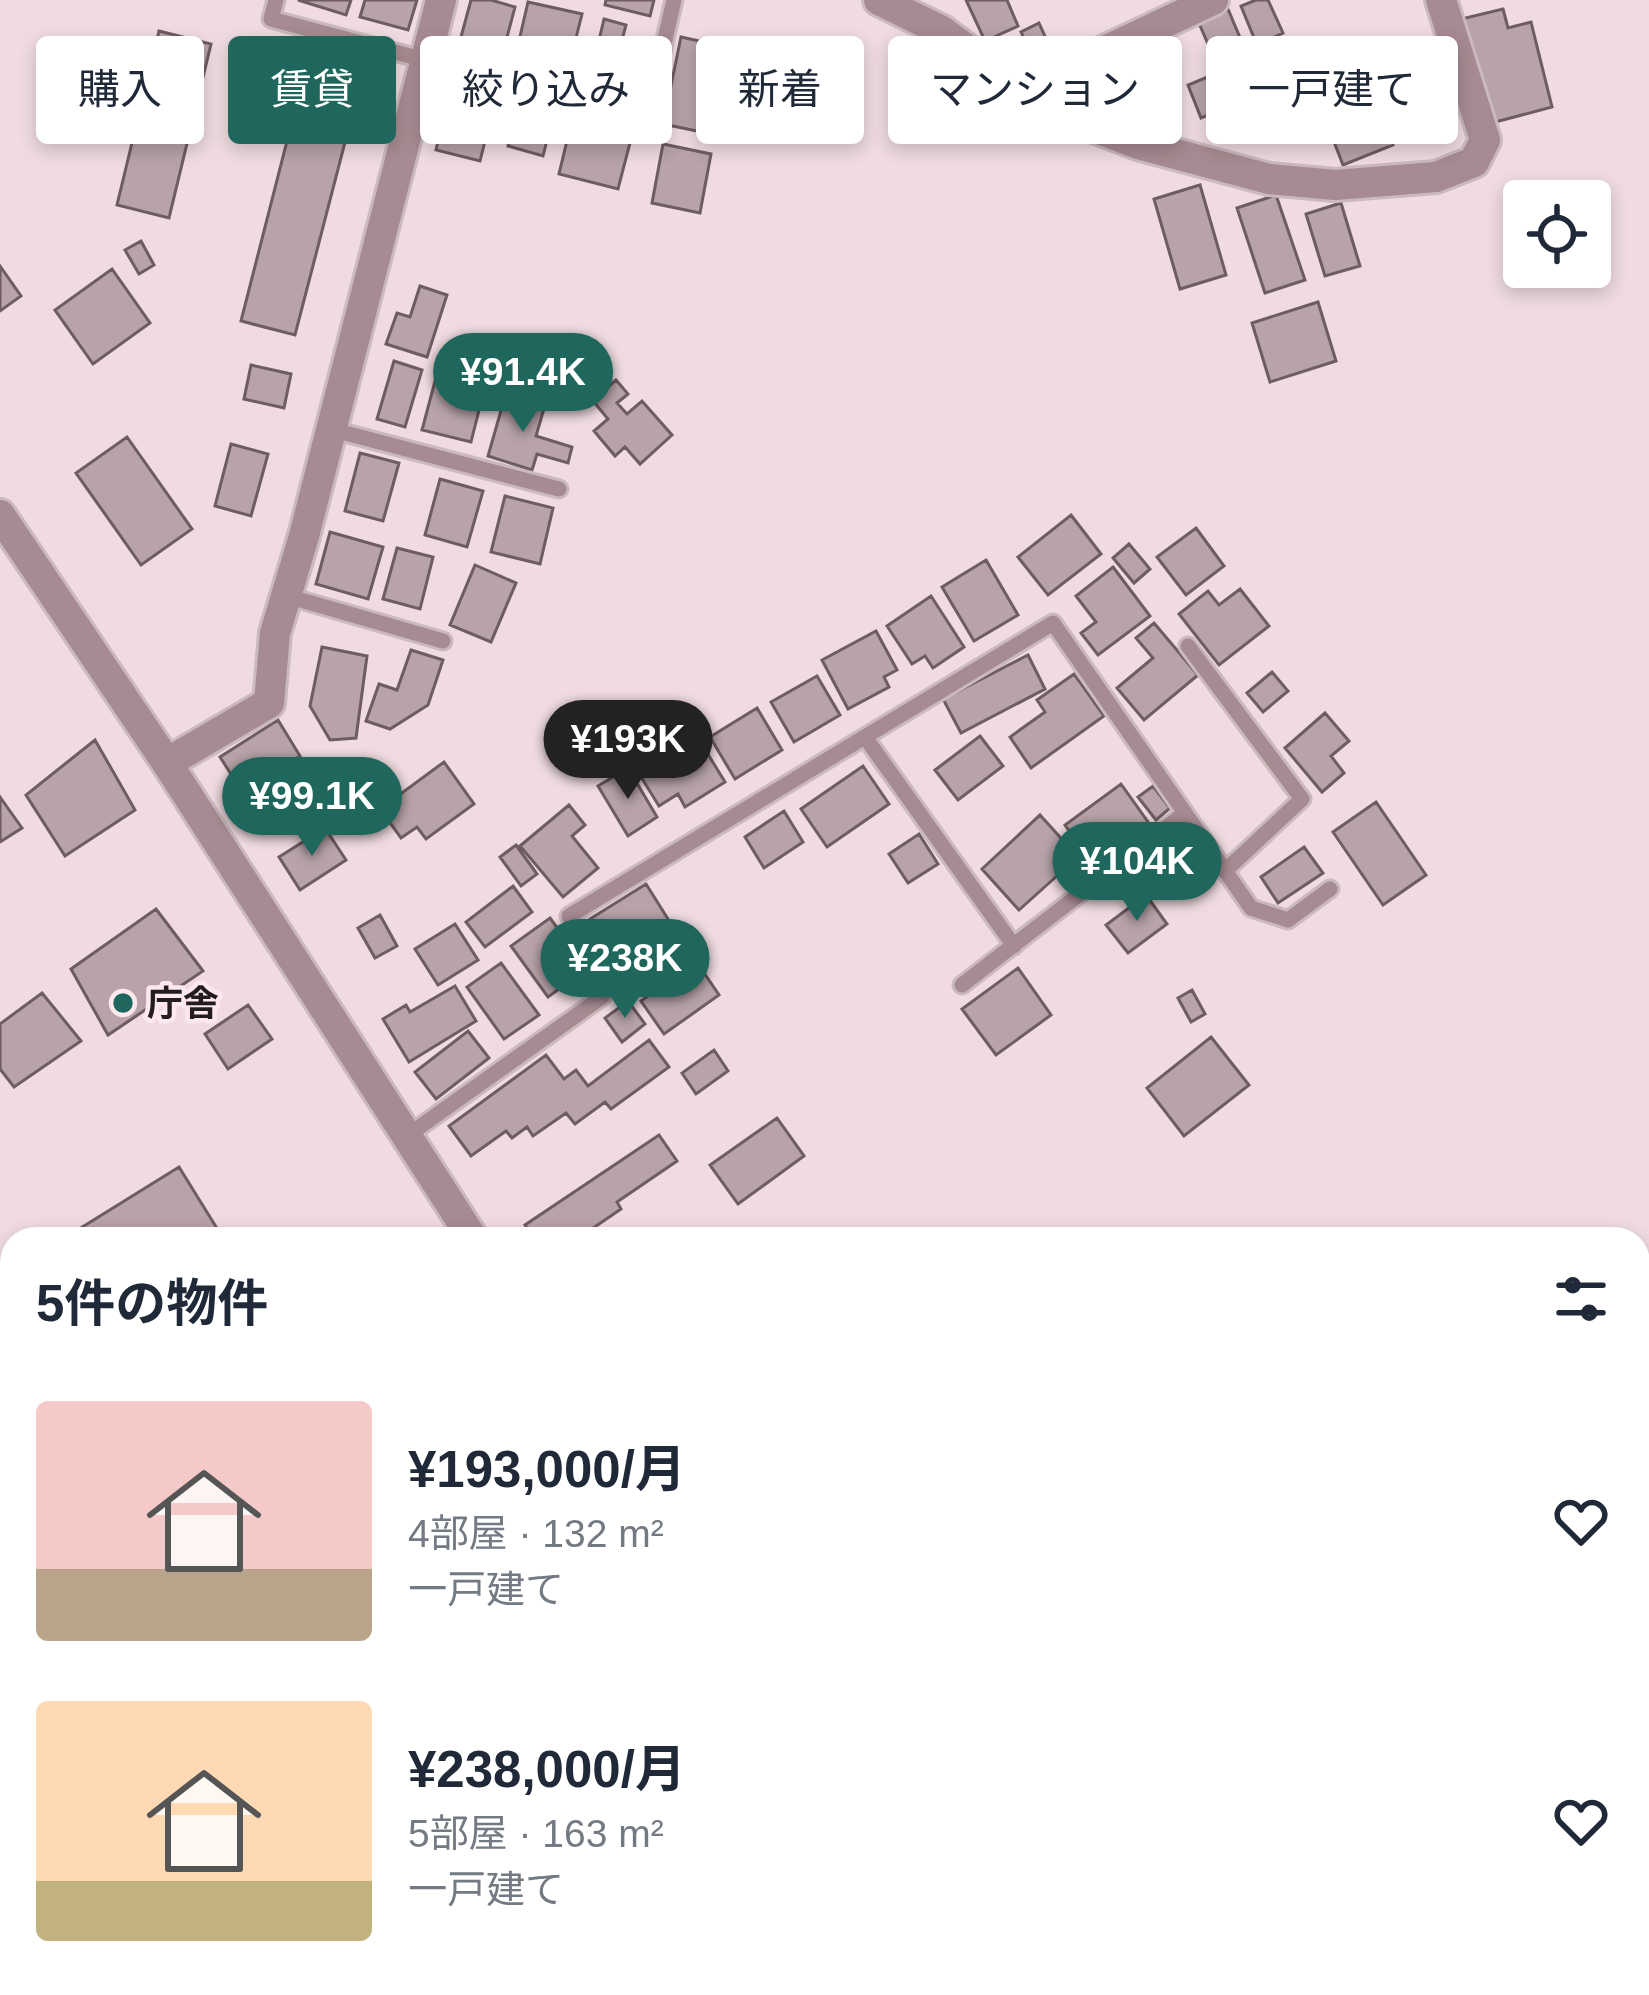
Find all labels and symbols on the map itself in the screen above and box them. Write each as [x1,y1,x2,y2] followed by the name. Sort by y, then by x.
[425,333,621,435] pin: ¥91.4K
[544,700,712,802] pin: ¥193K
[214,757,410,859] pin: ¥99.1K
[1053,822,1221,924] pin: ¥104K
[541,919,709,1021] pin: ¥238K
[147,983,219,1024] place label: 庁舎
[110,990,136,1016] marker: 庁舎

